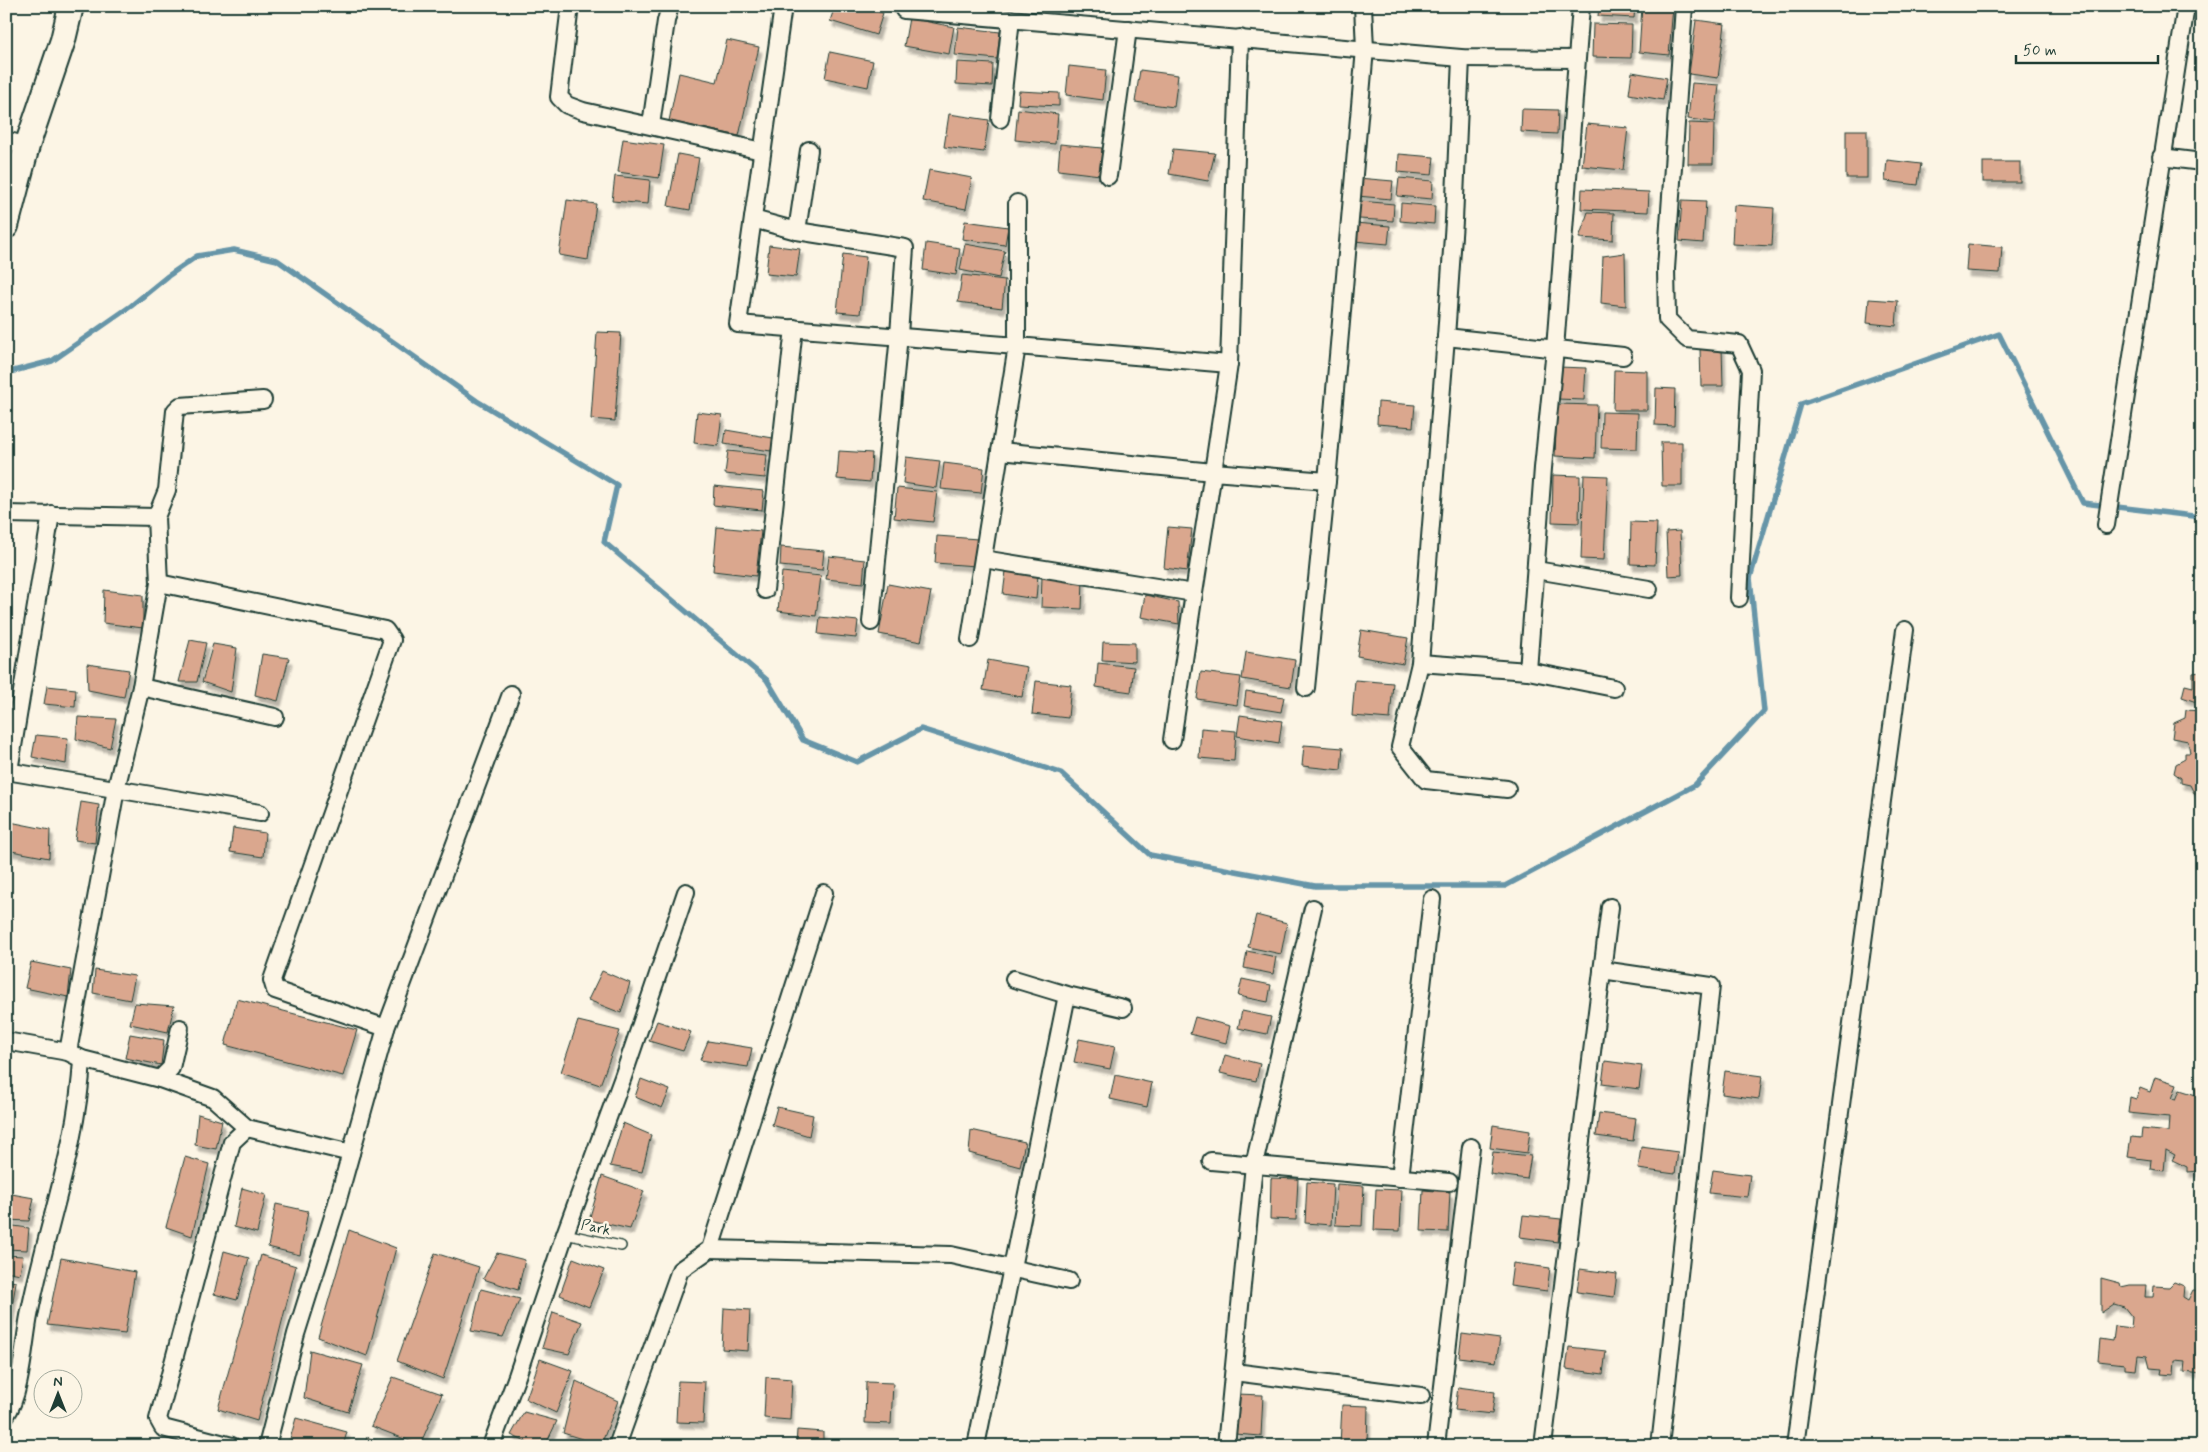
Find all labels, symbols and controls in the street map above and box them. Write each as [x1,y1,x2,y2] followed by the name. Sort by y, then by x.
[2016,32,2158,64] scale bar
[2023,41,2057,61] text: 50 m
[579,1215,612,1241] street label: Park
[32,1370,82,1420] north arrow
[53,1373,63,1391] text: N

